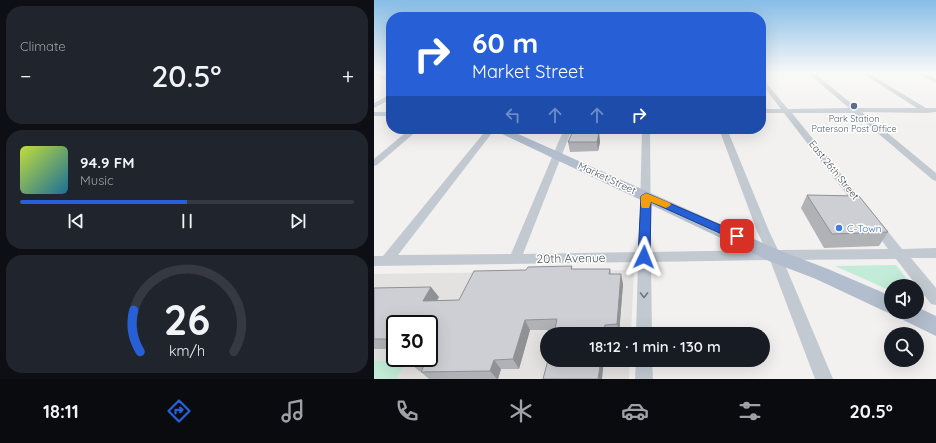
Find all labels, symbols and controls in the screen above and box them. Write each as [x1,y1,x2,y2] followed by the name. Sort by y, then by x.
[472,25,538,60] text: 60 m
[406,28,458,80] icon: right
[20,38,66,54] text: Climate
[151,57,222,95] text: 20.5°
[472,60,584,83] text: Market Street
[20,62,31,90] text: −
[342,62,354,90] text: +
[849,101,859,111] marker: Park Station Paterson Post Office
[502,104,524,126] icon: left
[544,104,566,126] icon: ahead
[586,104,608,126] icon: ahead
[628,104,650,126] icon: right
[811,113,897,134] place label: Park Station Paterson Post Office
[806,138,862,203] street label: East 26th Street
[80,153,135,172] text: 94.9 FM
[576,159,639,197] street label: Market Street
[80,172,114,188] text: Music
[65,210,87,232] icon: previous
[176,210,198,232] icon: pause
[287,210,309,232] icon: next
[720,219,754,253] pin
[847,222,882,235] place label: C-Town
[834,223,844,233] marker: C-Town
[726,225,748,247] icon: arrive
[623,236,665,278] position arrow
[536,250,606,266] street label: 20th Avenue
[884,279,924,367] map controls
[884,279,924,319] button: sound
[640,292,648,298] one-way arrow
[164,293,210,345] text: 26
[386,315,438,367] speed limit sign: 30
[884,327,924,367] button: search
[589,337,721,356] text: 18:12 · 1 min · 130 m
[169,341,205,359] text: km/h
[165,397,193,425] icon: directions
[279,397,307,425] icon: music
[393,397,421,425] icon: phone
[507,397,535,425] icon: climate
[621,397,649,425] icon: car
[736,397,764,425] icon: filters
[43,400,79,423] text: 18:11
[850,400,893,423] text: 20.5°

